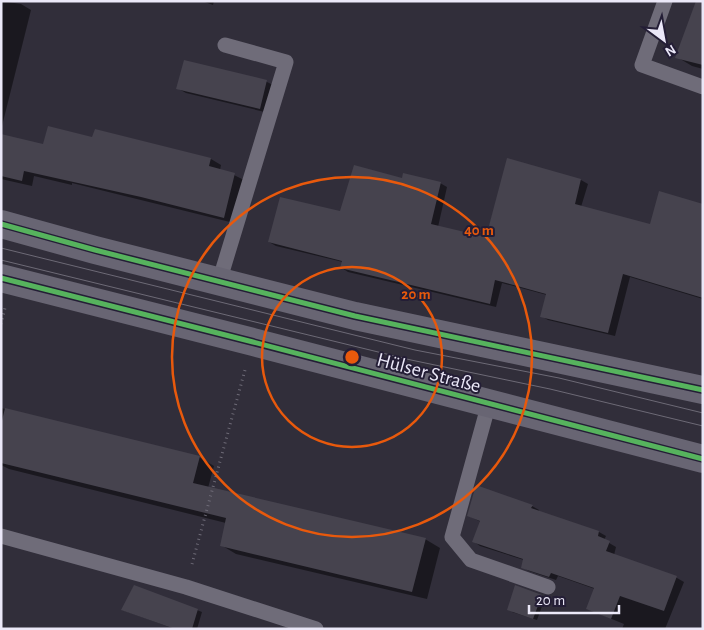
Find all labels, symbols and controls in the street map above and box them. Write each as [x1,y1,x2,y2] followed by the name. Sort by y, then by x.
[639,15,689,65] north arrow
[663,42,678,59] text: N
[464,223,494,238] text: 40 m
[401,287,431,302] text: 20 m
[343,348,361,366] centre of rings
[375,350,483,396] street label: Hülser Straße
[529,582,619,614] scale bar
[536,593,565,608] text: 20 m

